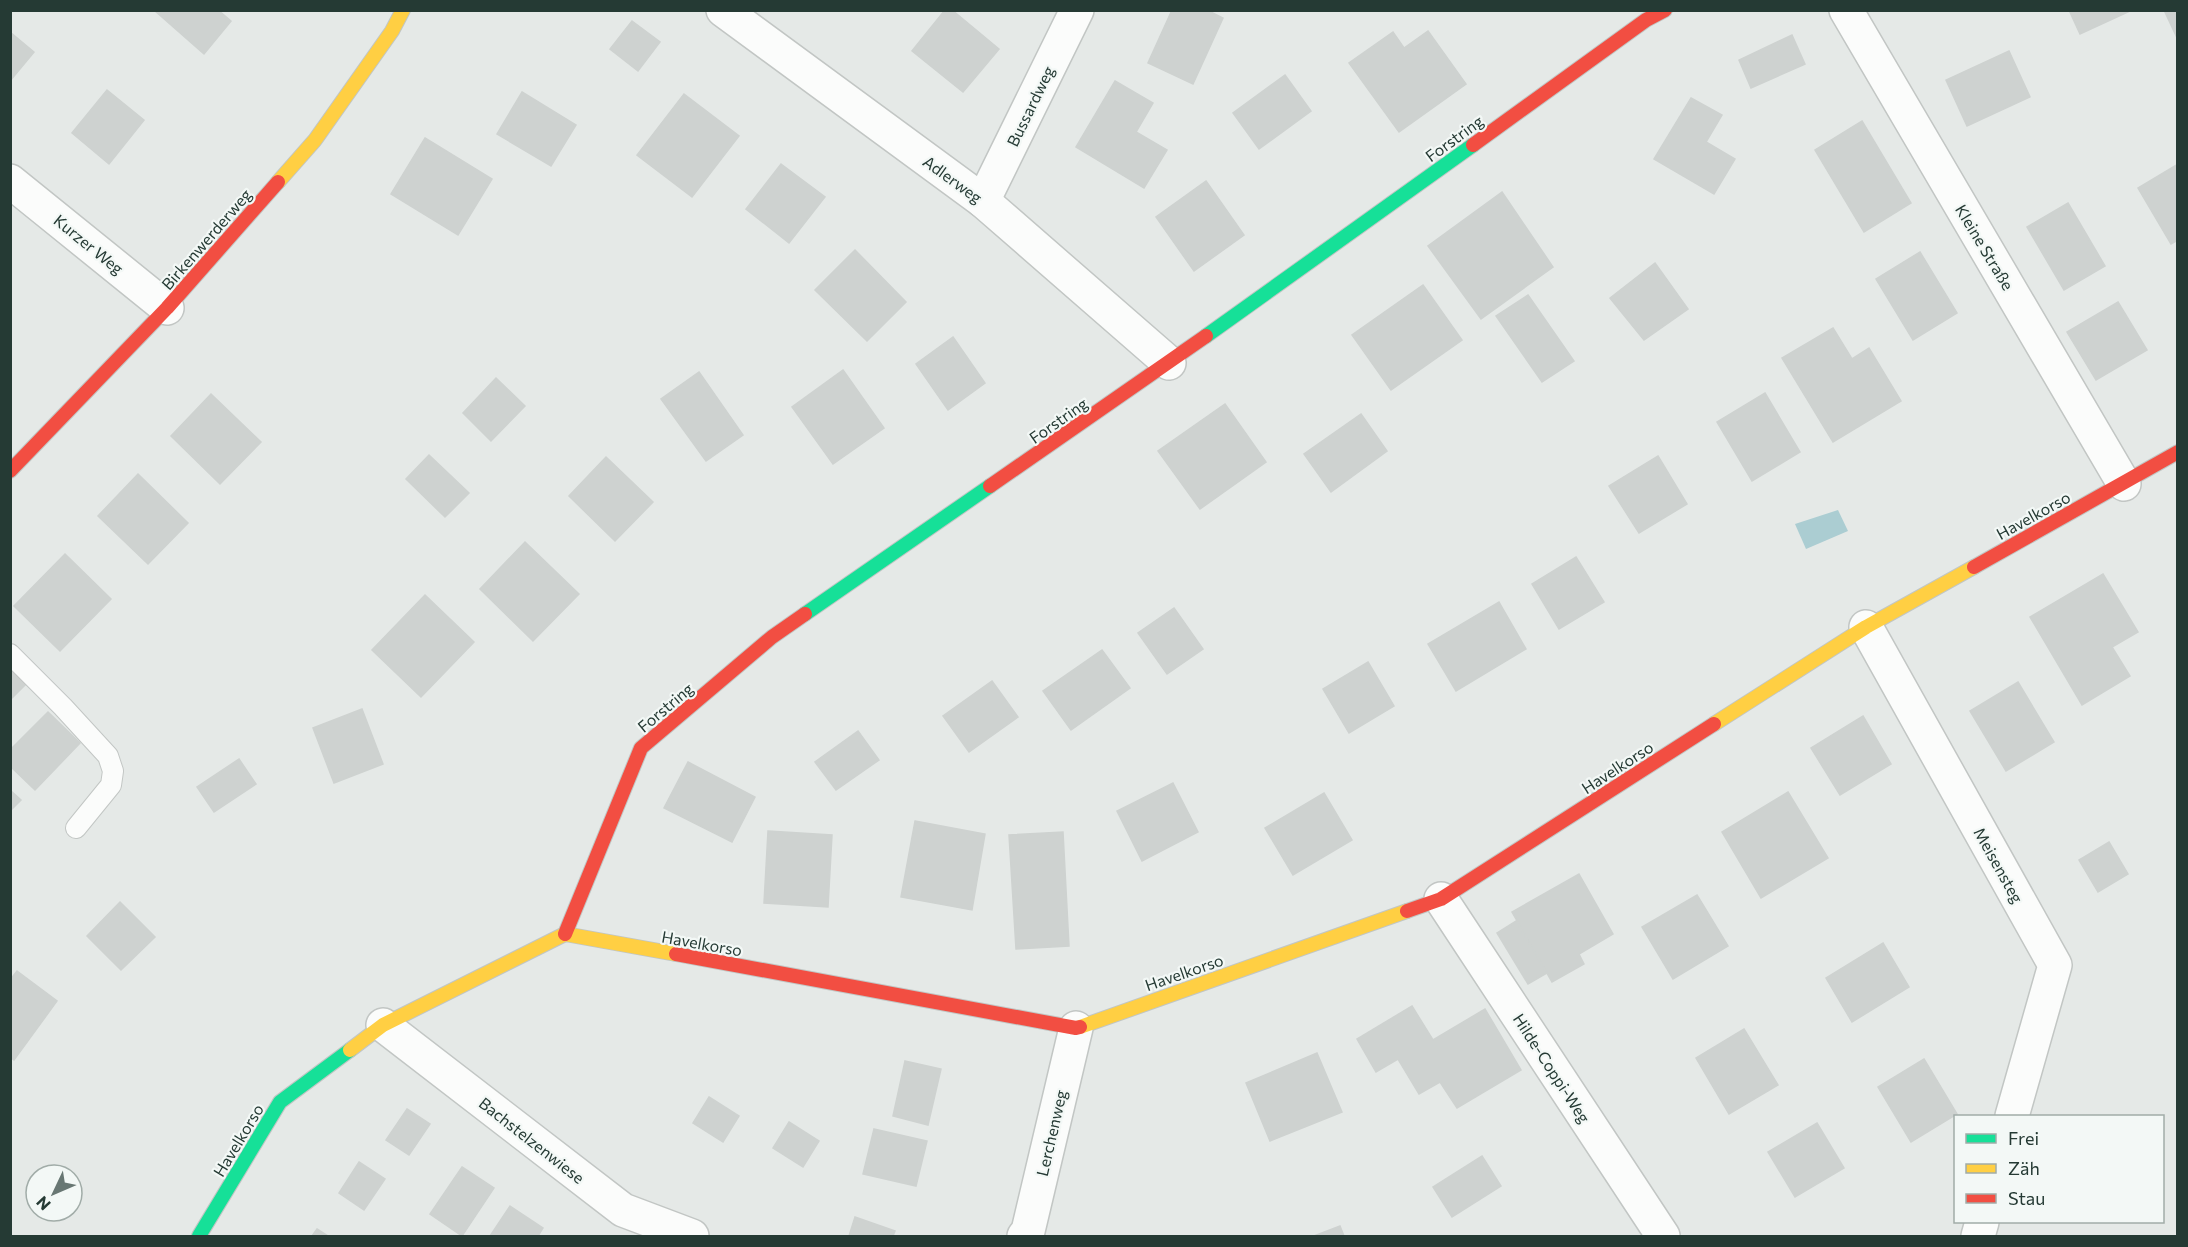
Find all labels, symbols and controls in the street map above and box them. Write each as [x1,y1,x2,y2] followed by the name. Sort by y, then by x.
[1002,62,1058,149] street label: Bussardweg
[1421,111,1487,165] street label: Forstring
[920,151,987,207] street label: Adlerweg
[157,184,255,293] street label: Birkenwerderweg
[1952,201,2018,293] street label: Kleine Straße
[50,210,128,278] street label: Kurzer Weg
[1025,393,1091,447] street label: Forstring
[1993,487,2073,543] street label: Havelkorso
[633,678,697,736] street label: Forstring
[1578,737,1656,797] street label: Havelkorso
[1970,824,2028,906] street label: Meisensteg
[660,927,744,959] street label: Havelkorso
[1142,950,1226,994] street label: Havelkorso
[1510,1010,1595,1126] street label: Hilde-Coppi-Weg
[1032,1088,1070,1178] street label: Lerchenweg
[476,1093,588,1187] street label: Bachstelzenwiese
[209,1100,267,1180] street label: Havelkorso
[1954,1115,2164,1223] legend
[2008,1127,2039,1149] text: Frei
[2008,1157,2040,1179] text: Zäh
[24,1163,84,1223] north arrow
[2008,1187,2045,1209] text: Stau
[32,1193,54,1215] text: N

